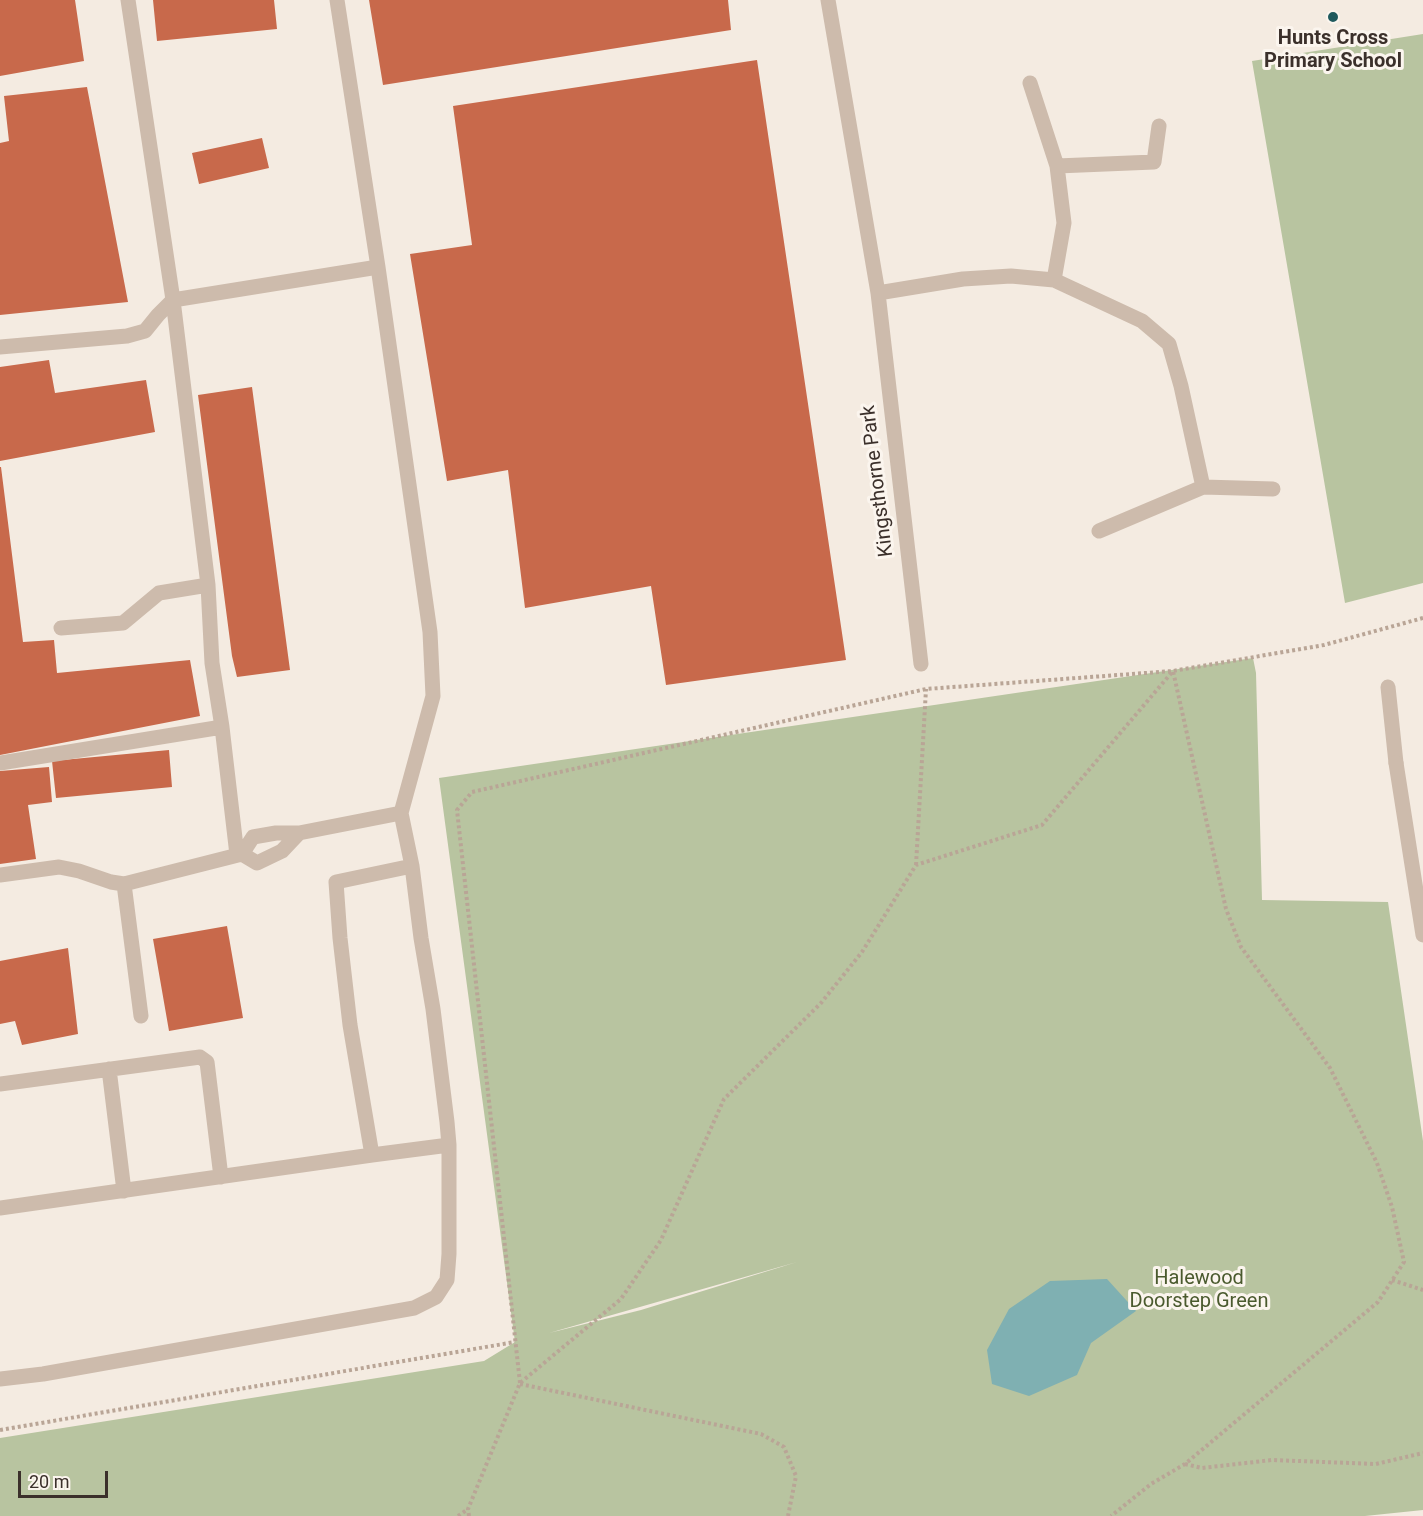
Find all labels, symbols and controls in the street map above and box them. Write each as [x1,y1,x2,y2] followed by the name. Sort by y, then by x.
[1326,10,1340,24] marker: Hunts Cross Primary School
[1264,27,1402,74] place label: Hunts Cross Primary School
[857,404,899,558] street label: Kingsthorne Park
[1130,1267,1268,1314] park label: Halewood Doorstep Green
[21,1459,111,1497] scale bar
[29,1471,69,1492] text: 20 m

